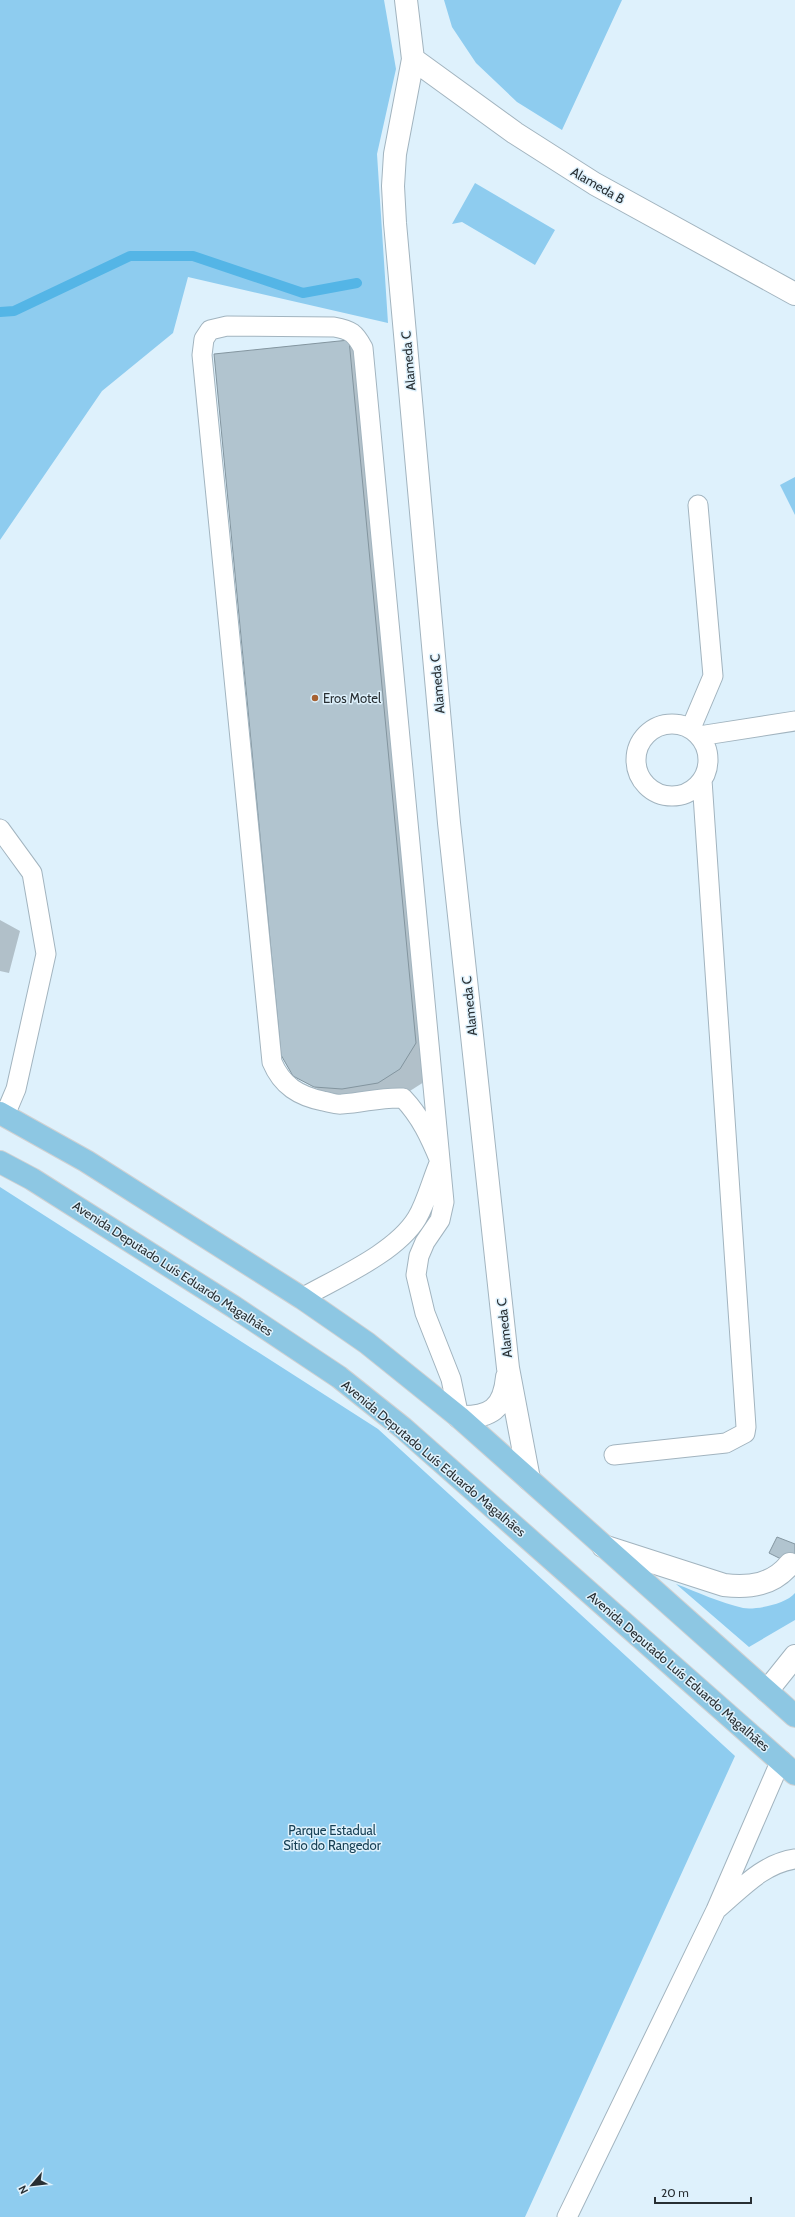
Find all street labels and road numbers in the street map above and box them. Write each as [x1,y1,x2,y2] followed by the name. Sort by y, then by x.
[568,163,628,207] street label: Alameda B
[397,331,419,391] street label: Alameda C
[426,654,448,714] street label: Alameda C
[458,975,480,1037] street label: Alameda C
[70,1197,277,1339] street label: Avenida Deputado Luís Eduardo Magalhães
[493,1297,515,1359] street label: Alameda C
[339,1376,530,1540] street label: Avenida Deputado Luís Eduardo Magalhães
[585,1588,774,1755] street label: Avenida Deputado Luís Eduardo Magalhães

